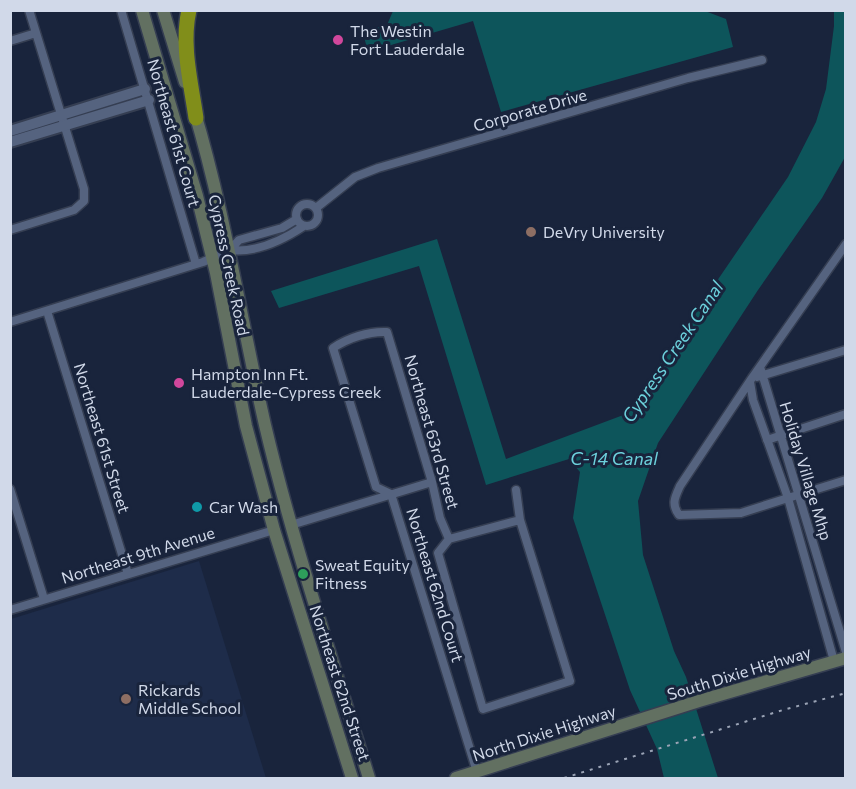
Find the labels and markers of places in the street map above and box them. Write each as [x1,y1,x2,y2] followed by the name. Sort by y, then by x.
[350,21,465,58] place label: The Westin Fort Lauderdale
[331,33,345,47] marker: The Westin Fort Lauderdale
[543,222,665,241] place label: DeVry University
[524,225,538,239] marker: DeVry University
[191,364,382,401] place label: Hampton Inn Ft. Lauderdale-Cypress Creek
[172,376,186,390] marker: Hampton Inn Ft. Lauderdale-Cypress Creek
[209,497,278,516] place label: Car Wash
[190,500,204,514] marker: Car Wash
[315,555,410,592] place label: Sweat Equity Fitness
[296,567,310,581] marker: Sweat Equity Fitness
[138,680,241,717] place label: Rickards Middle School
[119,692,133,706] marker: Rickards Middle School

